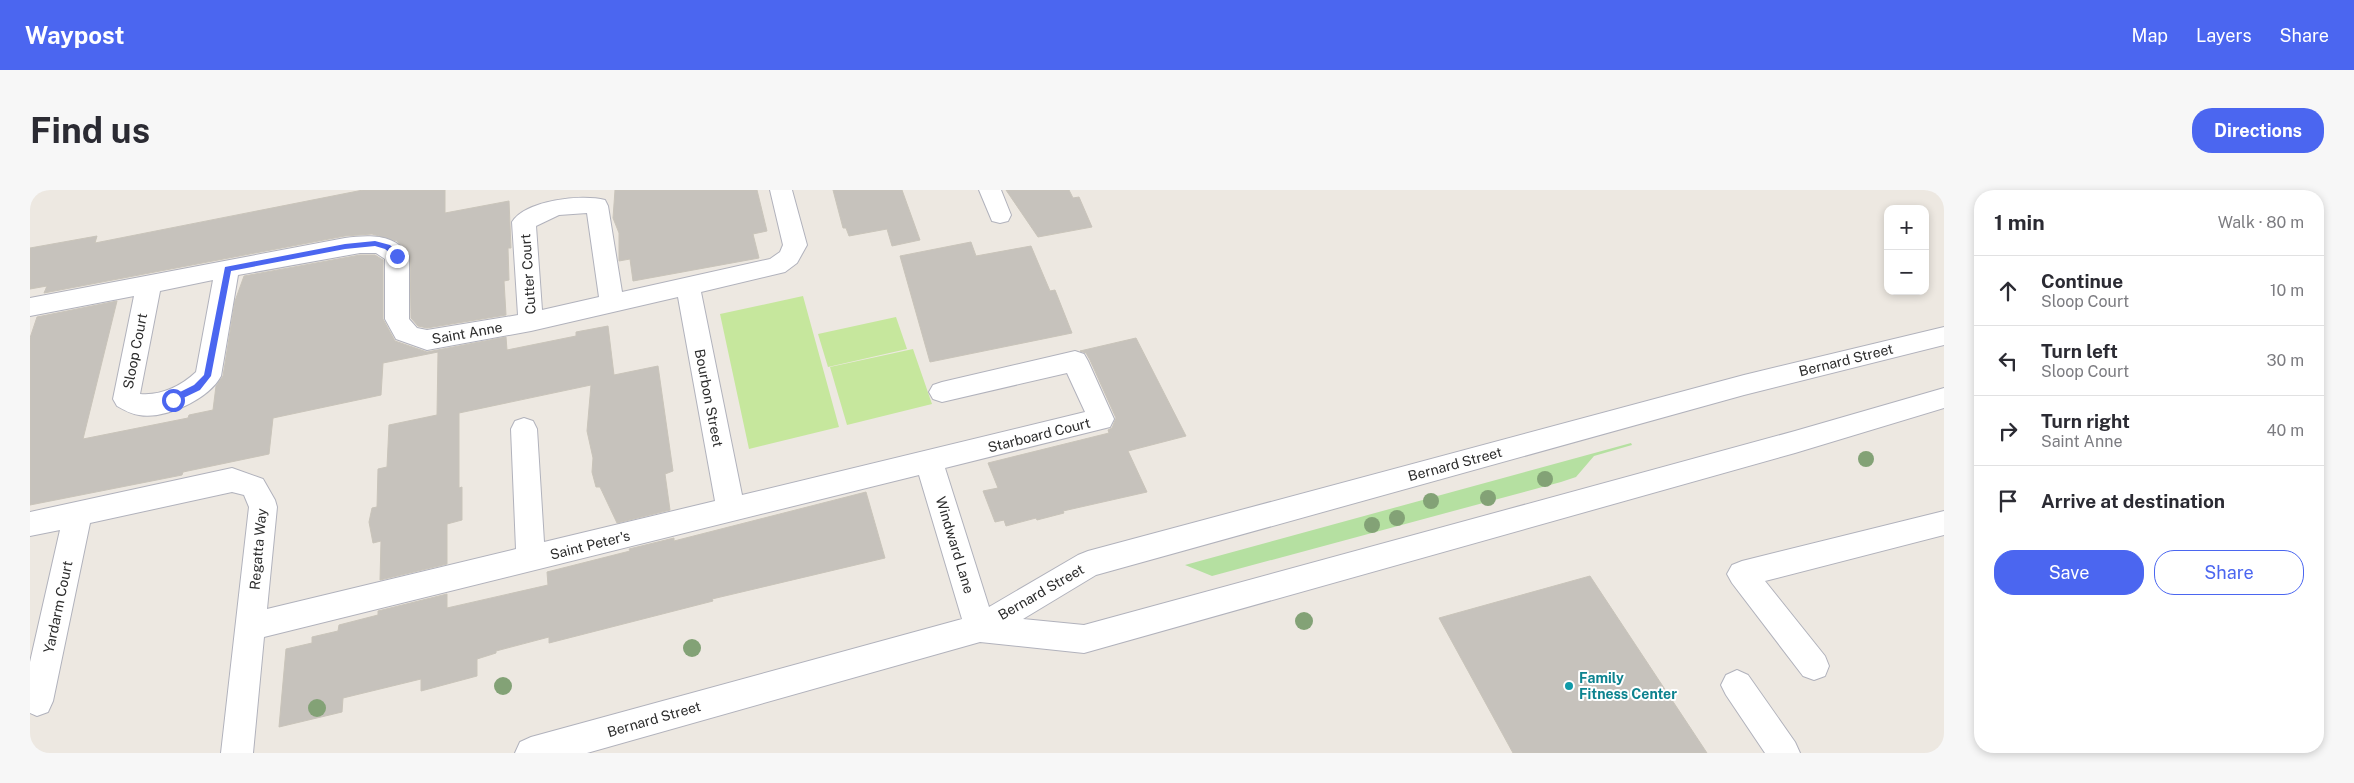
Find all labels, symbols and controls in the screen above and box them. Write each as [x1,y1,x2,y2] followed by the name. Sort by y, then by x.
[25,21,125,49] text: Waypost
[2132,25,2168,46] text: Map
[2196,25,2252,46] text: Layers
[2280,25,2329,46] text: Share
[2192,108,2324,153] button: Directions
[30,110,150,151] text: Find us
[1884,205,1929,295] map controls
[1884,205,1929,250] button: +
[1994,210,2045,235] text: 1 min
[2218,213,2304,232] text: Walk · 80 m
[517,233,539,315] street label: Cutter Court
[386,245,409,268] route end
[1884,250,1929,295] button: −
[2041,270,2123,292] text: Continue
[1994,277,2022,305] icon: ahead
[2270,281,2304,300] text: 10 m
[2041,292,2129,311] text: Sloop Court
[120,312,150,390] street label: Sloop Court
[431,319,504,347] street label: Saint Anne
[2041,340,2118,362] text: Turn left
[1797,341,1895,379] street label: Bernard Street
[1994,347,2022,375] icon: left
[692,348,726,448] street label: Bourbon Street
[2267,351,2304,370] text: 30 m
[2041,362,2129,381] text: Sloop Court
[162,389,185,412] route start
[2041,410,2130,432] text: Turn right
[986,415,1092,455] street label: Starboard Court
[1994,417,2022,445] icon: right
[2266,421,2304,440] text: 40 m
[2041,432,2122,451] text: Saint Anne
[1406,444,1504,484] street label: Bernard Street
[1994,487,2022,515] icon: arrive
[2041,490,2225,512] text: Arrive at destination
[933,495,977,595] street label: Windward Lane
[246,507,270,590] street label: Regatta Way
[548,527,632,563] street label: Saint Peter's
[1994,550,2144,595] button: Save
[2154,550,2304,595] button: Share
[40,559,76,655] street label: Yardarm Court
[995,561,1087,623] street label: Bernard Street
[1579,670,1677,702] place label: Family Fitness Center
[1563,680,1575,692] marker: Family Fitness Center
[605,698,703,740] street label: Bernard Street

